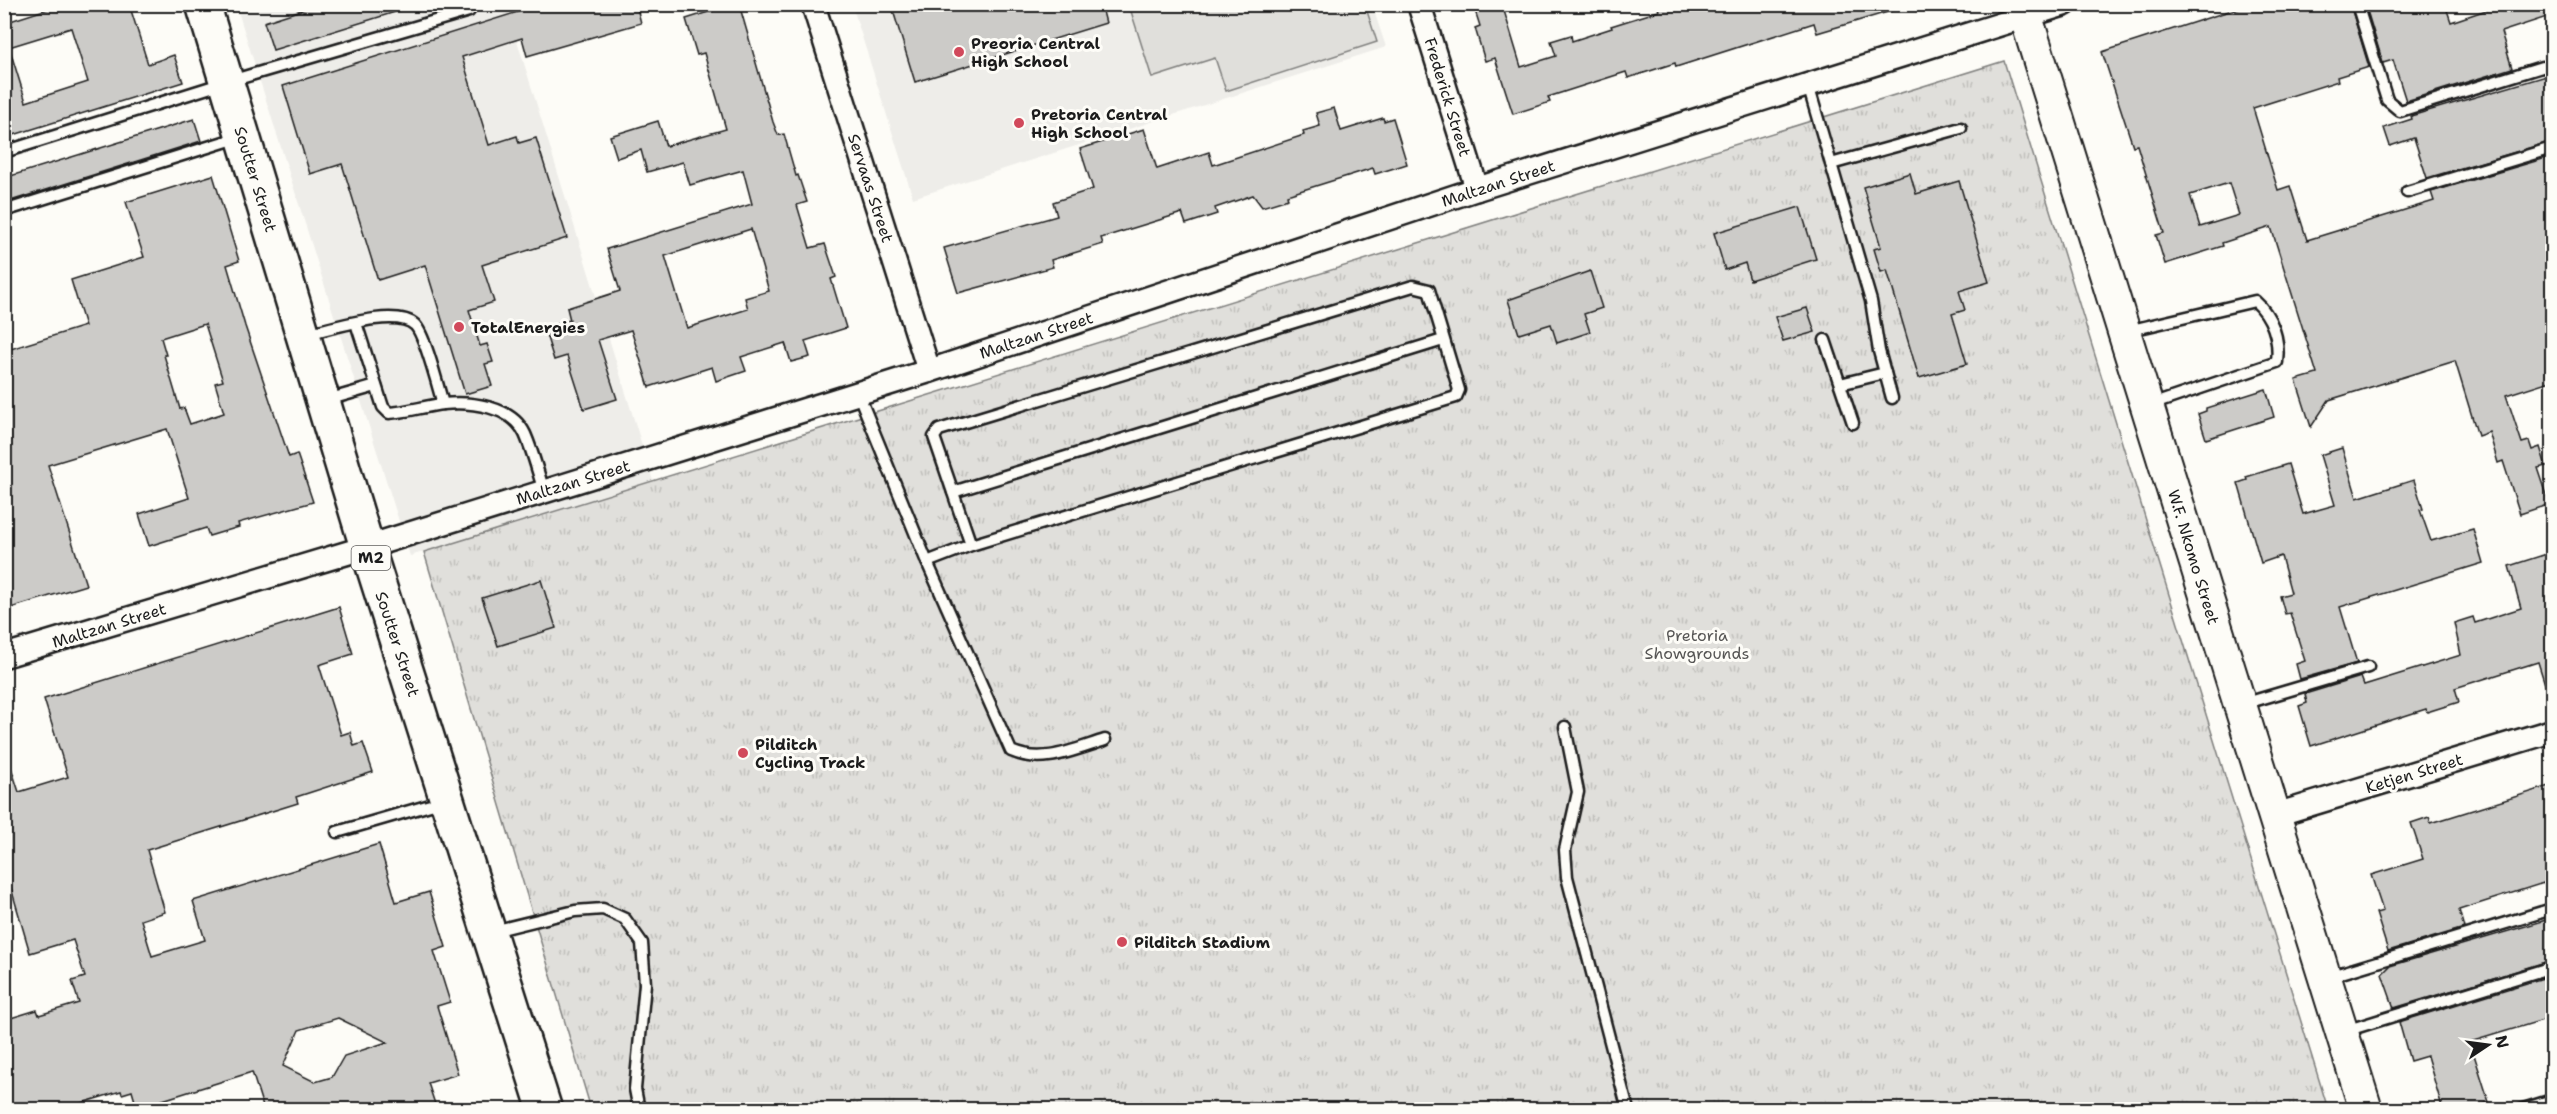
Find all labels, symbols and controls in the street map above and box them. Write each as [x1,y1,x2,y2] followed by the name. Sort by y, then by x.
[971,33,1101,72] place label: Preoria Central High School
[1419,35,1476,159] street label: Frederick Street
[952,45,966,59] marker: Preoria Central High School
[1031,104,1168,143] place label: Pretoria Central High School
[1012,116,1026,130] marker: Pretoria Central High School
[229,124,282,235] street label: Soutter Street
[843,131,898,245] street label: Servaas Street
[1439,155,1558,212] street label: Maltzan Street
[977,307,1096,364] street label: Maltzan Street
[471,317,585,338] place label: TotalEnergies
[452,320,466,334] marker: TotalEnergies
[514,455,633,510] street label: Maltzan Street
[2163,487,2224,627] street label: W.F. Nkomo Street
[352,546,391,570] road number: M2
[371,589,424,699] street label: Soutter Street
[50,598,169,653] street label: Maltzan Street
[1645,625,1749,664] park label: Pretoria Showgrounds
[755,734,865,773] place label: Pilditch Cycling Track
[736,746,750,760] marker: Pilditch Cycling Track
[2363,749,2465,798] street label: Ketjen Street
[1134,932,1270,953] place label: Pilditch Stadium
[1115,935,1129,949] marker: Pilditch Stadium
[2458,1015,2518,1075] north arrow
[2490,1033,2514,1050] text: N

